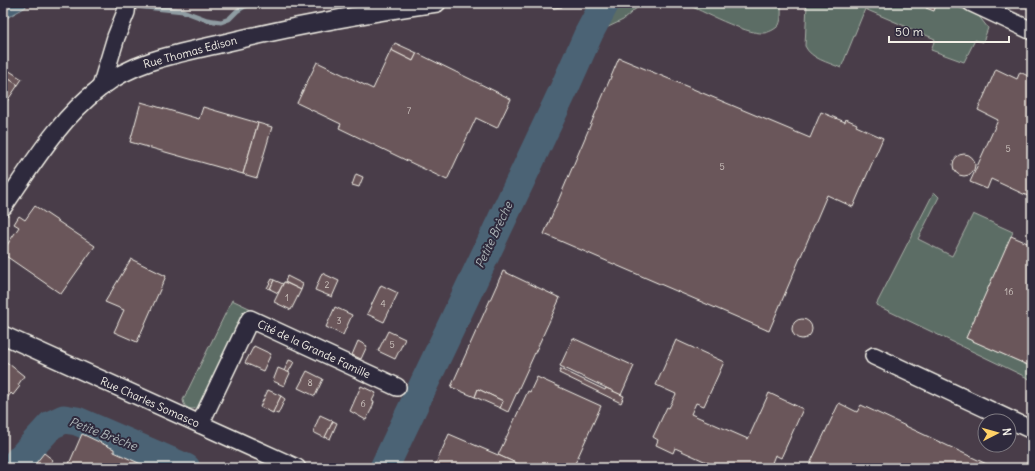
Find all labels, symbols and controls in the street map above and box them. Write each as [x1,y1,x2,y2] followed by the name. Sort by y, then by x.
[889,18,1009,44] scale bar
[895,24,924,39] text: 50 m
[142,33,238,71] street label: Rue Thomas Edison
[407,105,412,116] house number: 7
[1005,143,1011,154] house number: 5
[719,161,725,172] house number: 5
[472,198,516,270] water label: Petite Brèche
[325,279,330,290] house number: 2
[1005,286,1013,297] house number: 16
[285,292,289,303] house number: 1
[380,298,386,309] house number: 4
[336,315,342,326] house number: 3
[255,317,373,381] street label: Cité de la Grande Famille
[389,339,395,350] house number: 5
[98,374,202,430] street label: Rue Charles Somasco
[307,377,313,388] house number: 8
[360,398,366,409] house number: 6
[977,413,1017,453] north arrow
[67,414,141,454] water label: Petite Brèche
[1000,427,1014,436] text: N

